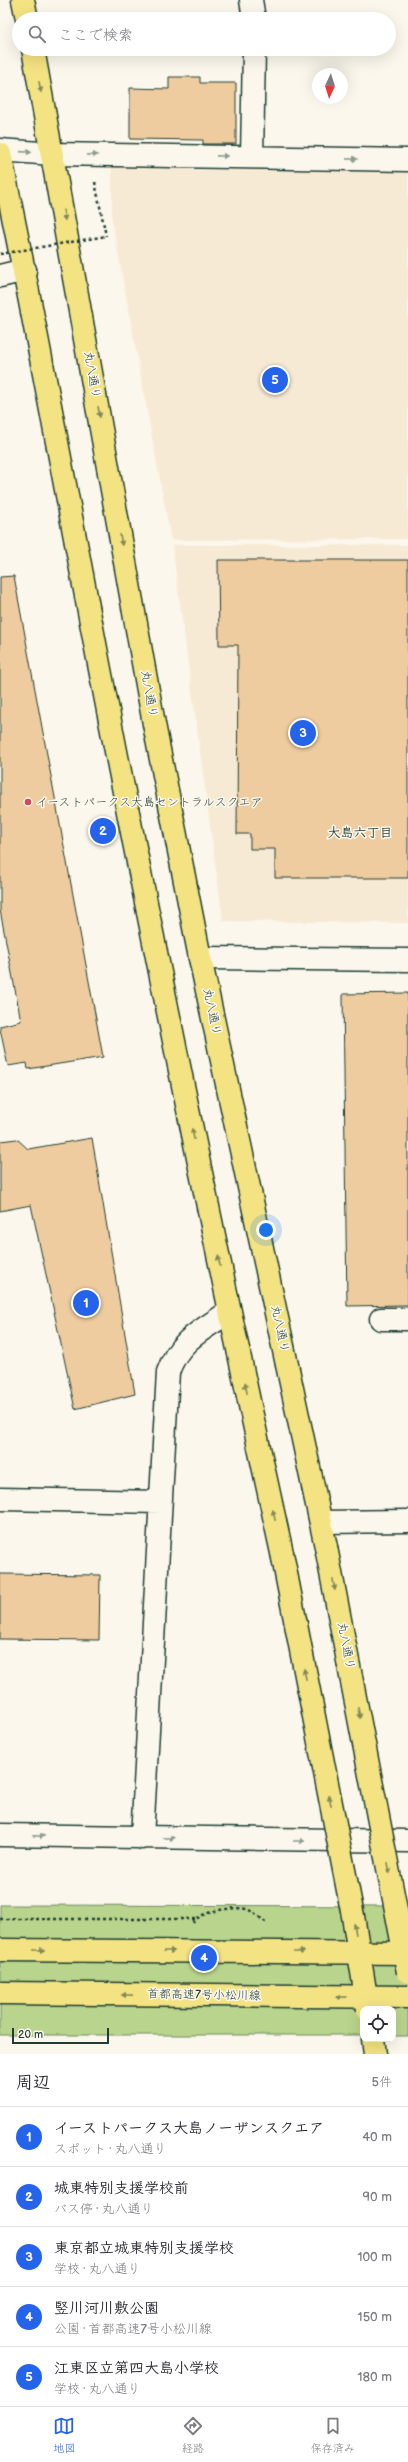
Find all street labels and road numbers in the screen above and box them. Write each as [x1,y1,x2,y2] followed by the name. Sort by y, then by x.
[80,350,104,400] street label: 丸八通り
[137,669,161,719] street label: 丸八通り
[200,987,224,1037] street label: 丸八通り
[268,1304,292,1354] street label: 丸八通り
[334,1621,358,1671] street label: 丸八通り
[147,1987,261,2003] street label: 首都高速7号小松川線

